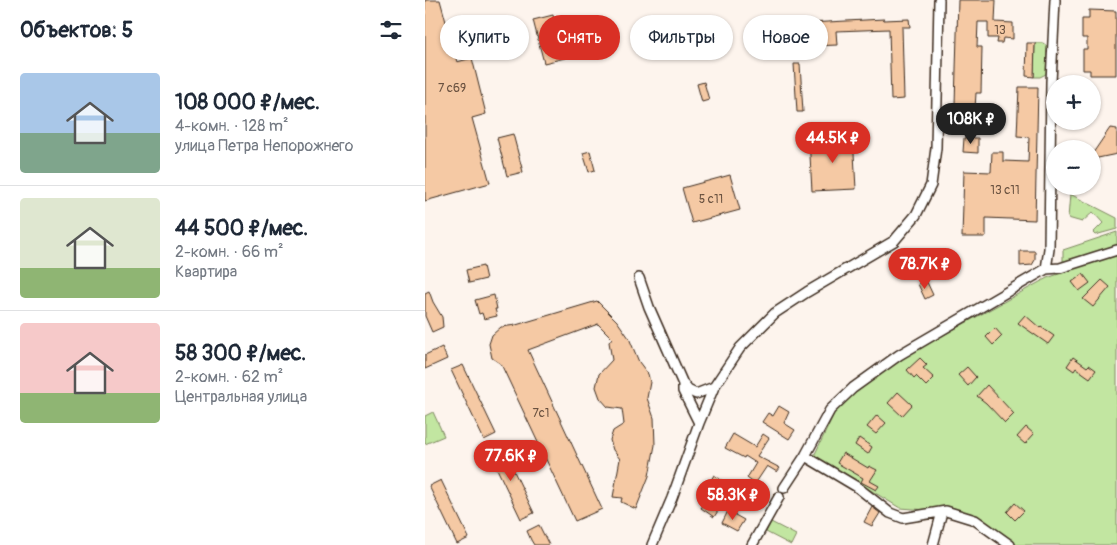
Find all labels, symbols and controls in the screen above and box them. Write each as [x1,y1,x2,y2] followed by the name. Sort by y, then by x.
[440,15,529,60] chip: Купить
[539,15,620,60] chip: Снять
[630,15,733,60] chip: Фильтры
[743,15,828,60] chip: Новое
[377,16,405,44] icon: filters
[20,17,133,44] text: Объектов: 5
[994,23,1006,38] house number: 13
[1046,75,1101,195] map controls
[1046,75,1101,130] button: +
[438,81,466,96] house number: 7 с69
[175,89,320,116] text: 108 000 ₽/мес.
[60,93,120,153] icon: home
[930,102,1012,145] pin: 108K ₽
[947,109,995,129] text: 108K ₽
[175,116,289,136] text: 4-комн. · 128 m²
[787,121,879,164] pin: 44.5K ₽
[806,128,860,148] text: 44.5K ₽
[175,136,353,156] text: улица Петра Непорожнего
[1046,140,1101,195] button: −
[990,183,1020,198] house number: 13 c11
[699,192,723,207] house number: 5 с11
[175,215,308,242] text: 44 500 ₽/мес.
[60,218,120,278] icon: home
[175,242,284,262] text: 2-комн. · 66 m²
[879,248,971,290] pin: 78.7K ₽
[899,254,951,274] text: 78.7K ₽
[175,262,237,282] text: Квартира
[175,340,306,367] text: 58 300 ₽/мес.
[60,343,120,403] icon: home
[175,367,283,387] text: 2-комн. · 62 m²
[175,387,307,407] text: Центральная улица
[532,406,550,421] house number: 7с1
[465,440,557,482] pin: 77.6K ₽
[485,446,537,466] text: 77.6K ₽
[687,478,779,521] pin: 58.3K ₽
[707,485,759,505] text: 58.3K ₽

